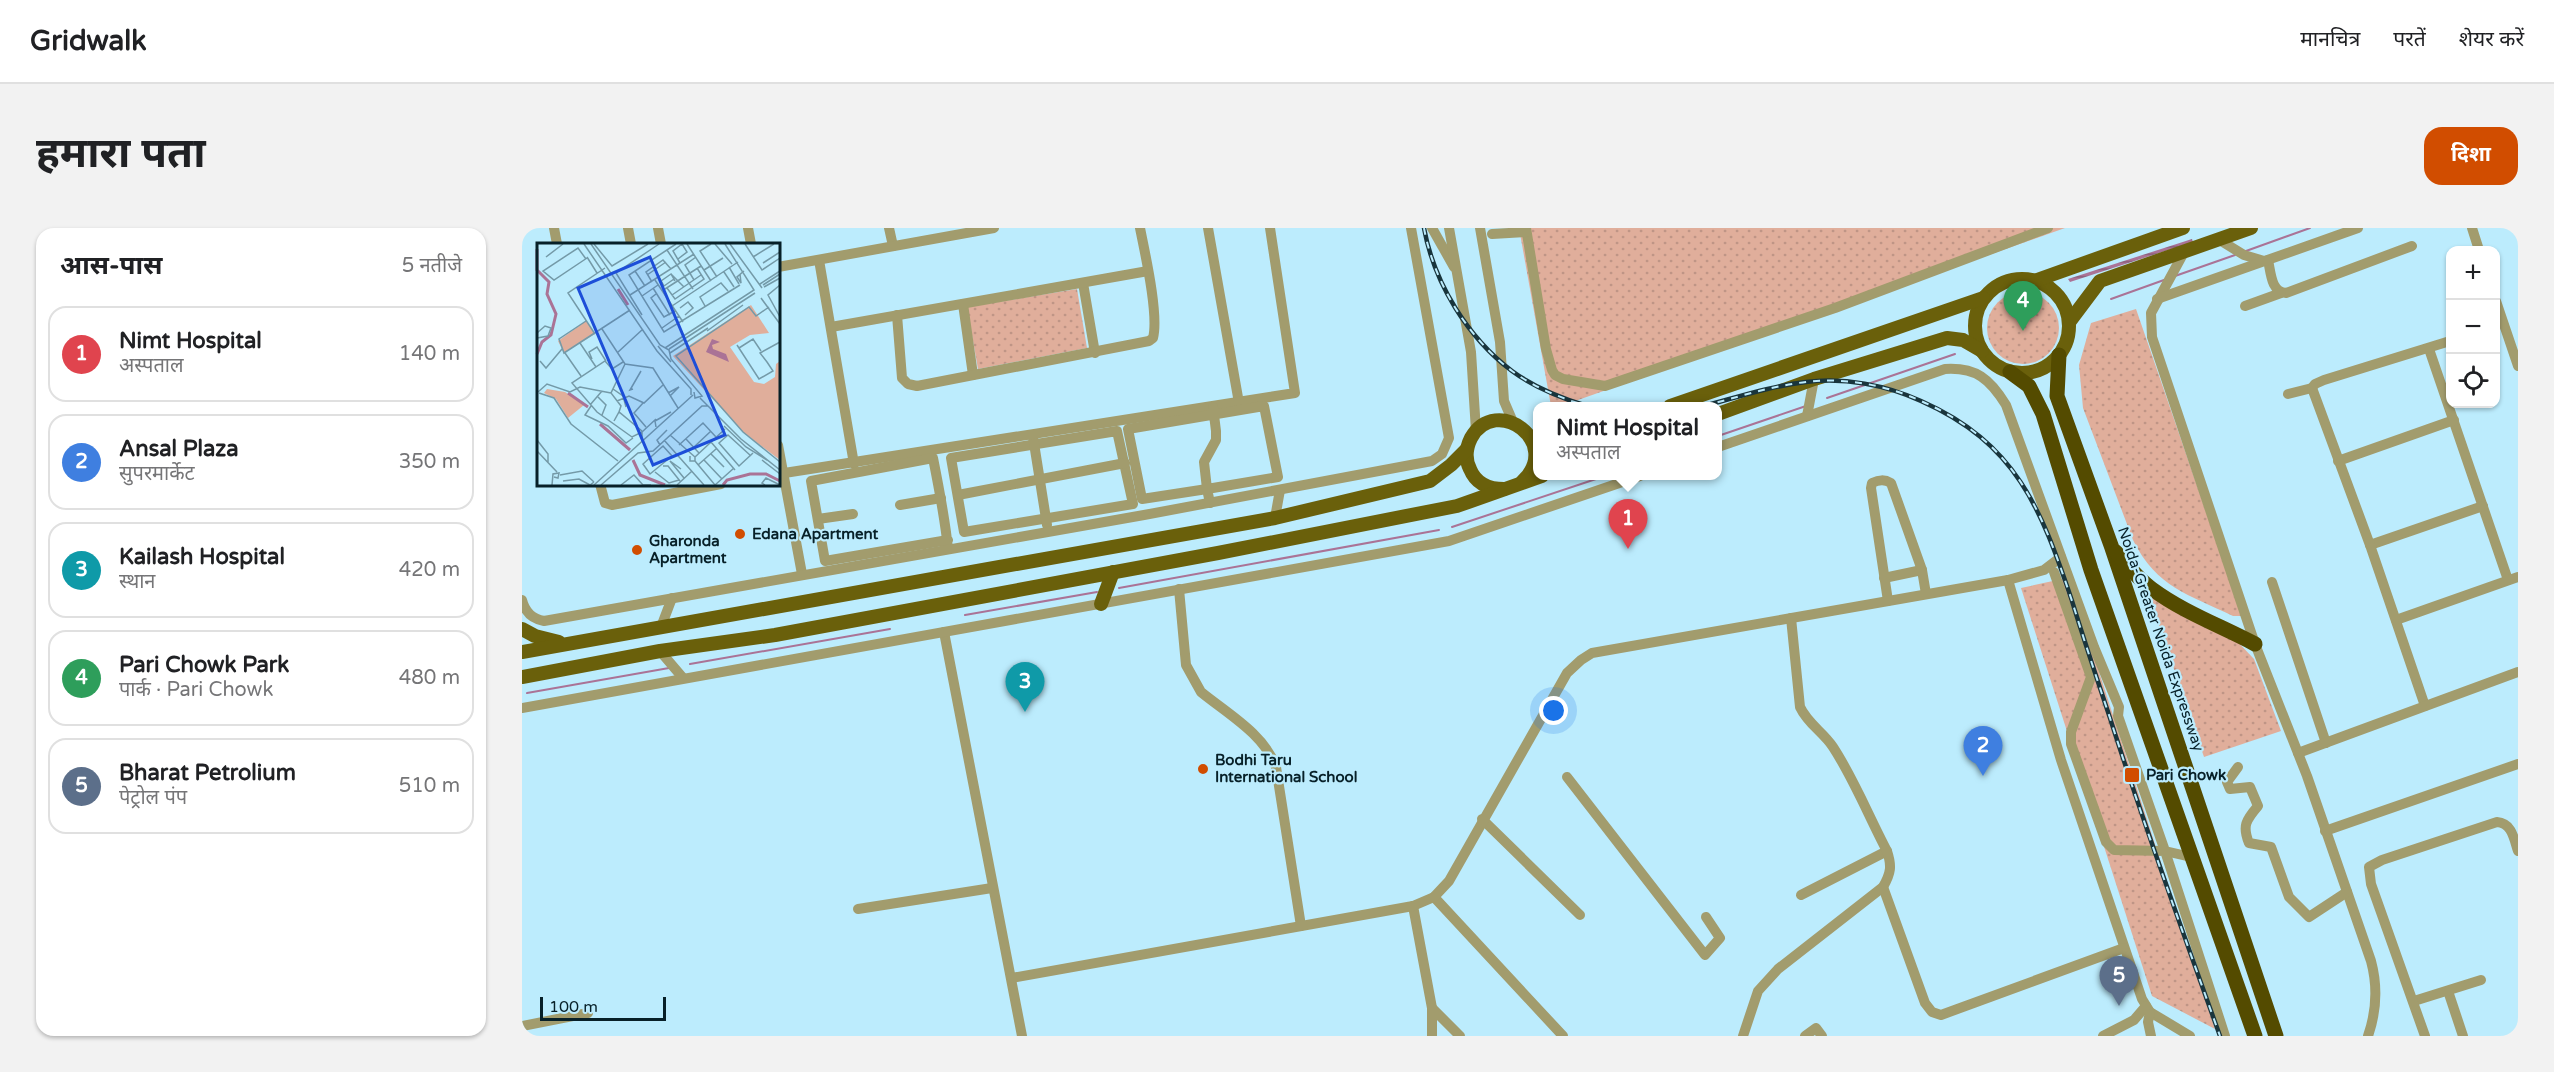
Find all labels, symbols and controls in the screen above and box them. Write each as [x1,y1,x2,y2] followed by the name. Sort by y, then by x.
[30,24,147,58] text: Gridwalk
[2300,27,2360,52] text: मानचित्र
[2393,27,2426,52] text: परतें
[2459,27,2524,52] text: शेयर करें
[2424,127,2518,185] button: दिशा
[36,128,206,179] text: हमारा पता
[537,243,780,486] inset map
[2446,246,2500,408] map controls
[2446,246,2500,300] button: +
[60,250,162,281] text: आस-पास
[402,254,462,278] text: 5 नतीजे
[2004,282,2042,331] pin: 4
[2446,300,2500,354] button: −
[119,328,262,354] text: Nimt Hospital
[75,342,88,366] text: 1
[399,342,460,366] text: 140 m
[119,354,184,378] text: अस्पताल
[2446,354,2500,408] button: locate
[1533,402,1722,480] popup
[1556,415,1699,441] text: Nimt Hospital
[119,436,239,462] text: Ansal Plaza
[1556,441,1621,465] text: अस्पताल
[75,450,88,474] text: 2
[399,450,460,474] text: 350 m
[119,462,195,486] text: सुपरमार्केट
[1608,500,1648,549] pin: 1
[2114,524,2208,754] street label: Noida-Greater Noida Expressway
[752,525,878,544] place label: Edana Apartment
[733,527,747,541] marker: Edana Apartment
[649,532,727,568] place label: Gharonda Apartment
[630,543,644,557] marker: Gharonda Apartment
[119,544,285,570] text: Kailash Hospital
[75,558,88,582] text: 3
[399,558,460,582] text: 420 m
[119,570,155,594] text: स्थान
[119,652,289,678] text: Pari Chowk Park
[1006,662,1044,712] pin: 3
[75,666,88,690] text: 4
[399,666,460,690] text: 480 m
[119,678,273,702] text: पार्क · Pari Chowk
[1539,696,1568,725] your location
[1964,726,2002,776] pin: 2
[1215,751,1357,786] place label: Bodhi Taru International School
[119,760,296,786] text: Bharat Petrolium
[1196,762,1210,776] marker: Bodhi Taru International School
[2123,766,2141,784] marker: Pari Chowk
[2146,766,2226,784] place label: Pari Chowk
[75,774,88,798] text: 5
[399,774,460,798] text: 510 m
[119,786,187,810] text: पेट्रोल पंप
[2100,956,2138,1006] pin: 5
[540,994,666,1022] scale bar
[549,997,598,1017] text: 100 m

